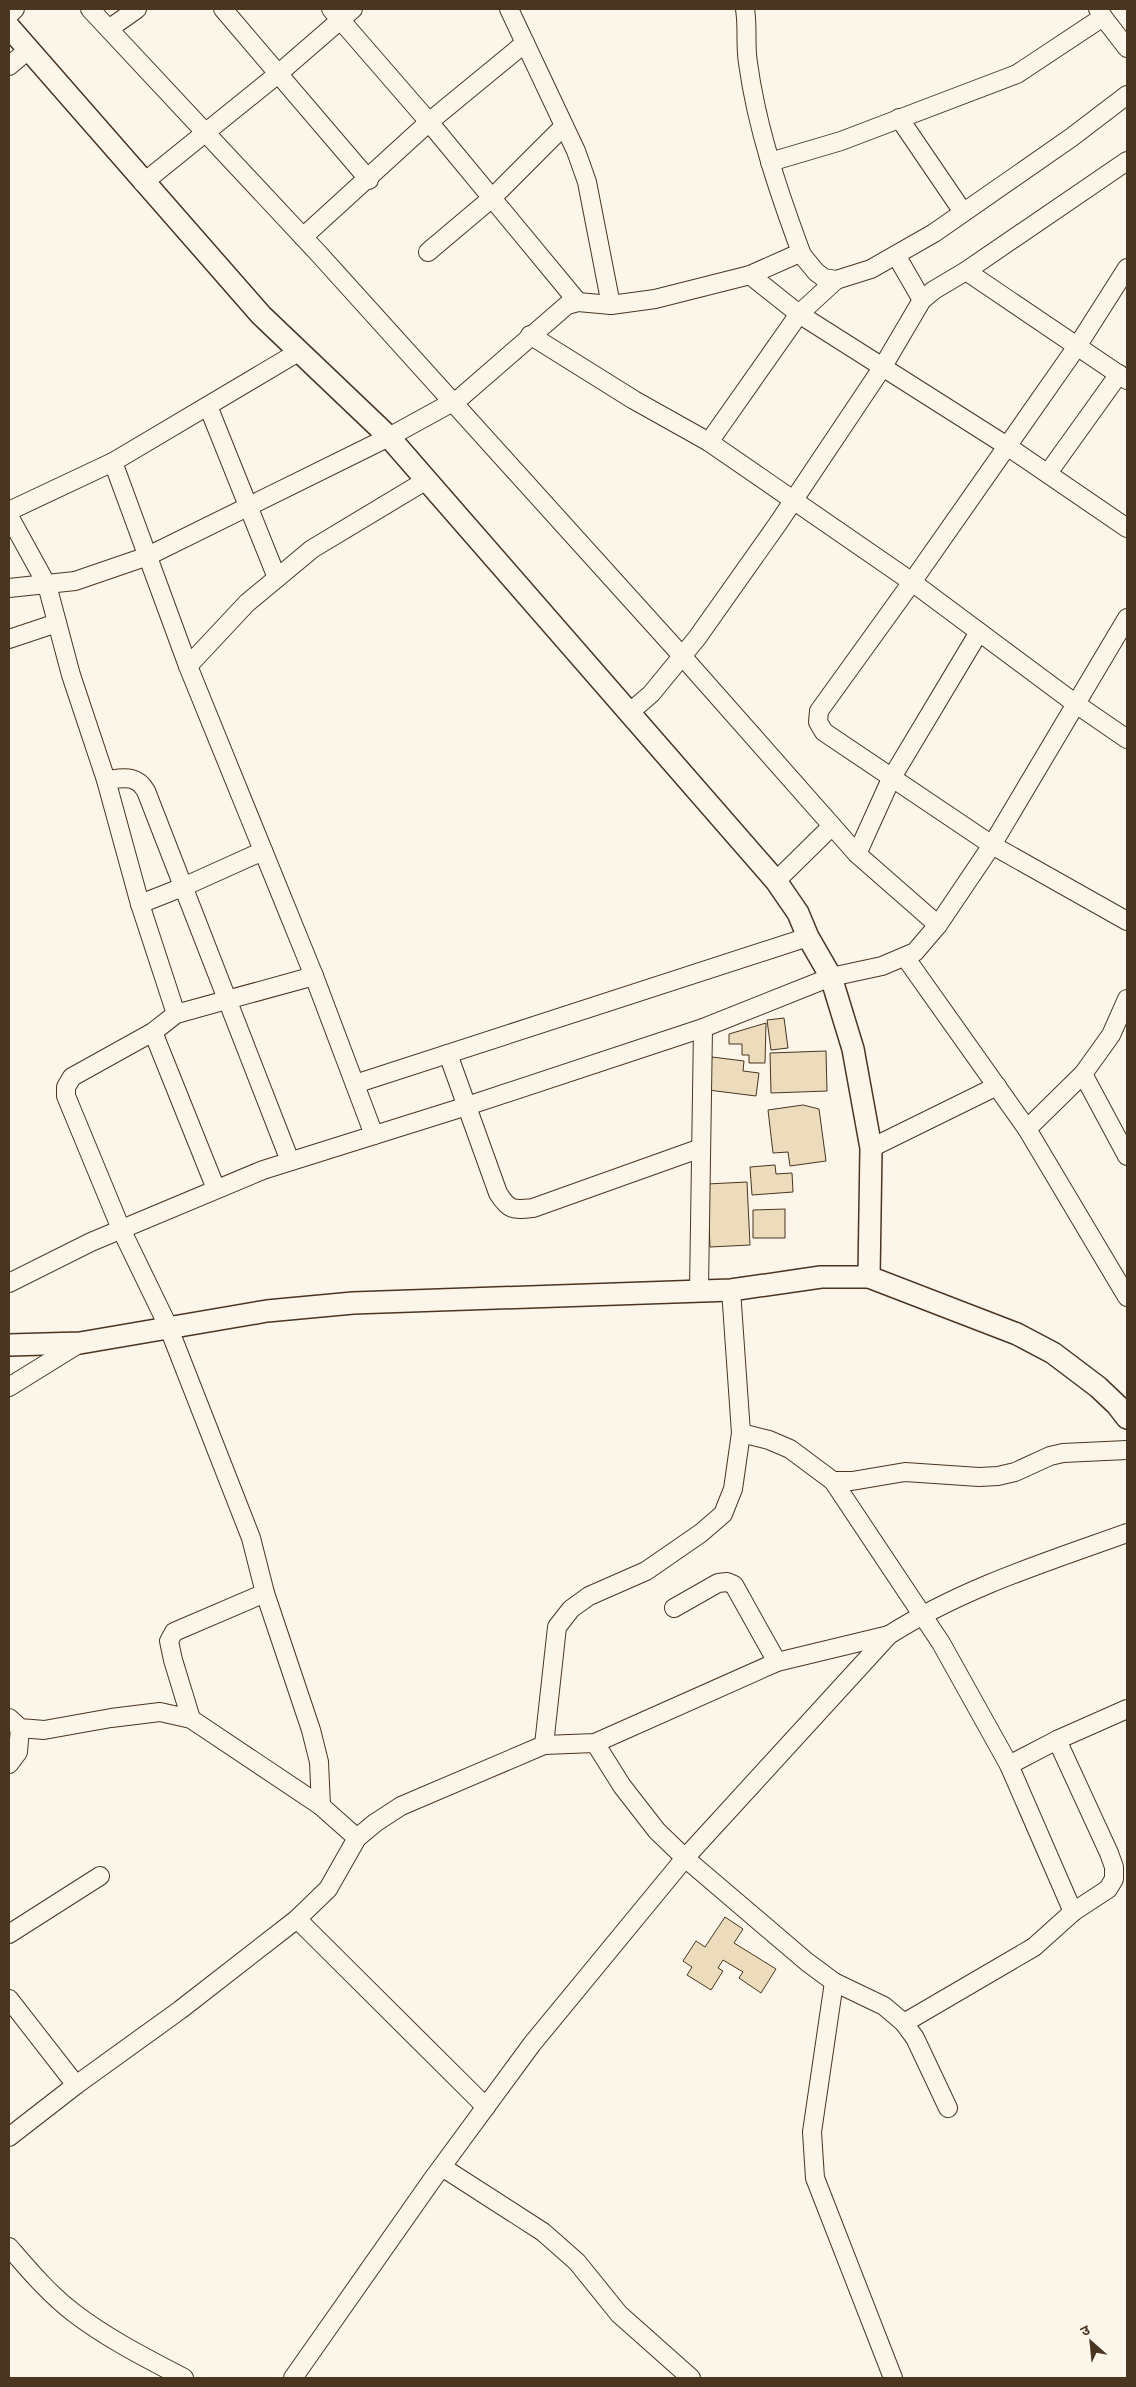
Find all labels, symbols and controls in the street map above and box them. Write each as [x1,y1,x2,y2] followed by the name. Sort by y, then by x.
[1066,2317,1116,2367] north arrow
[1077,2320,1094,2340] text: उ

